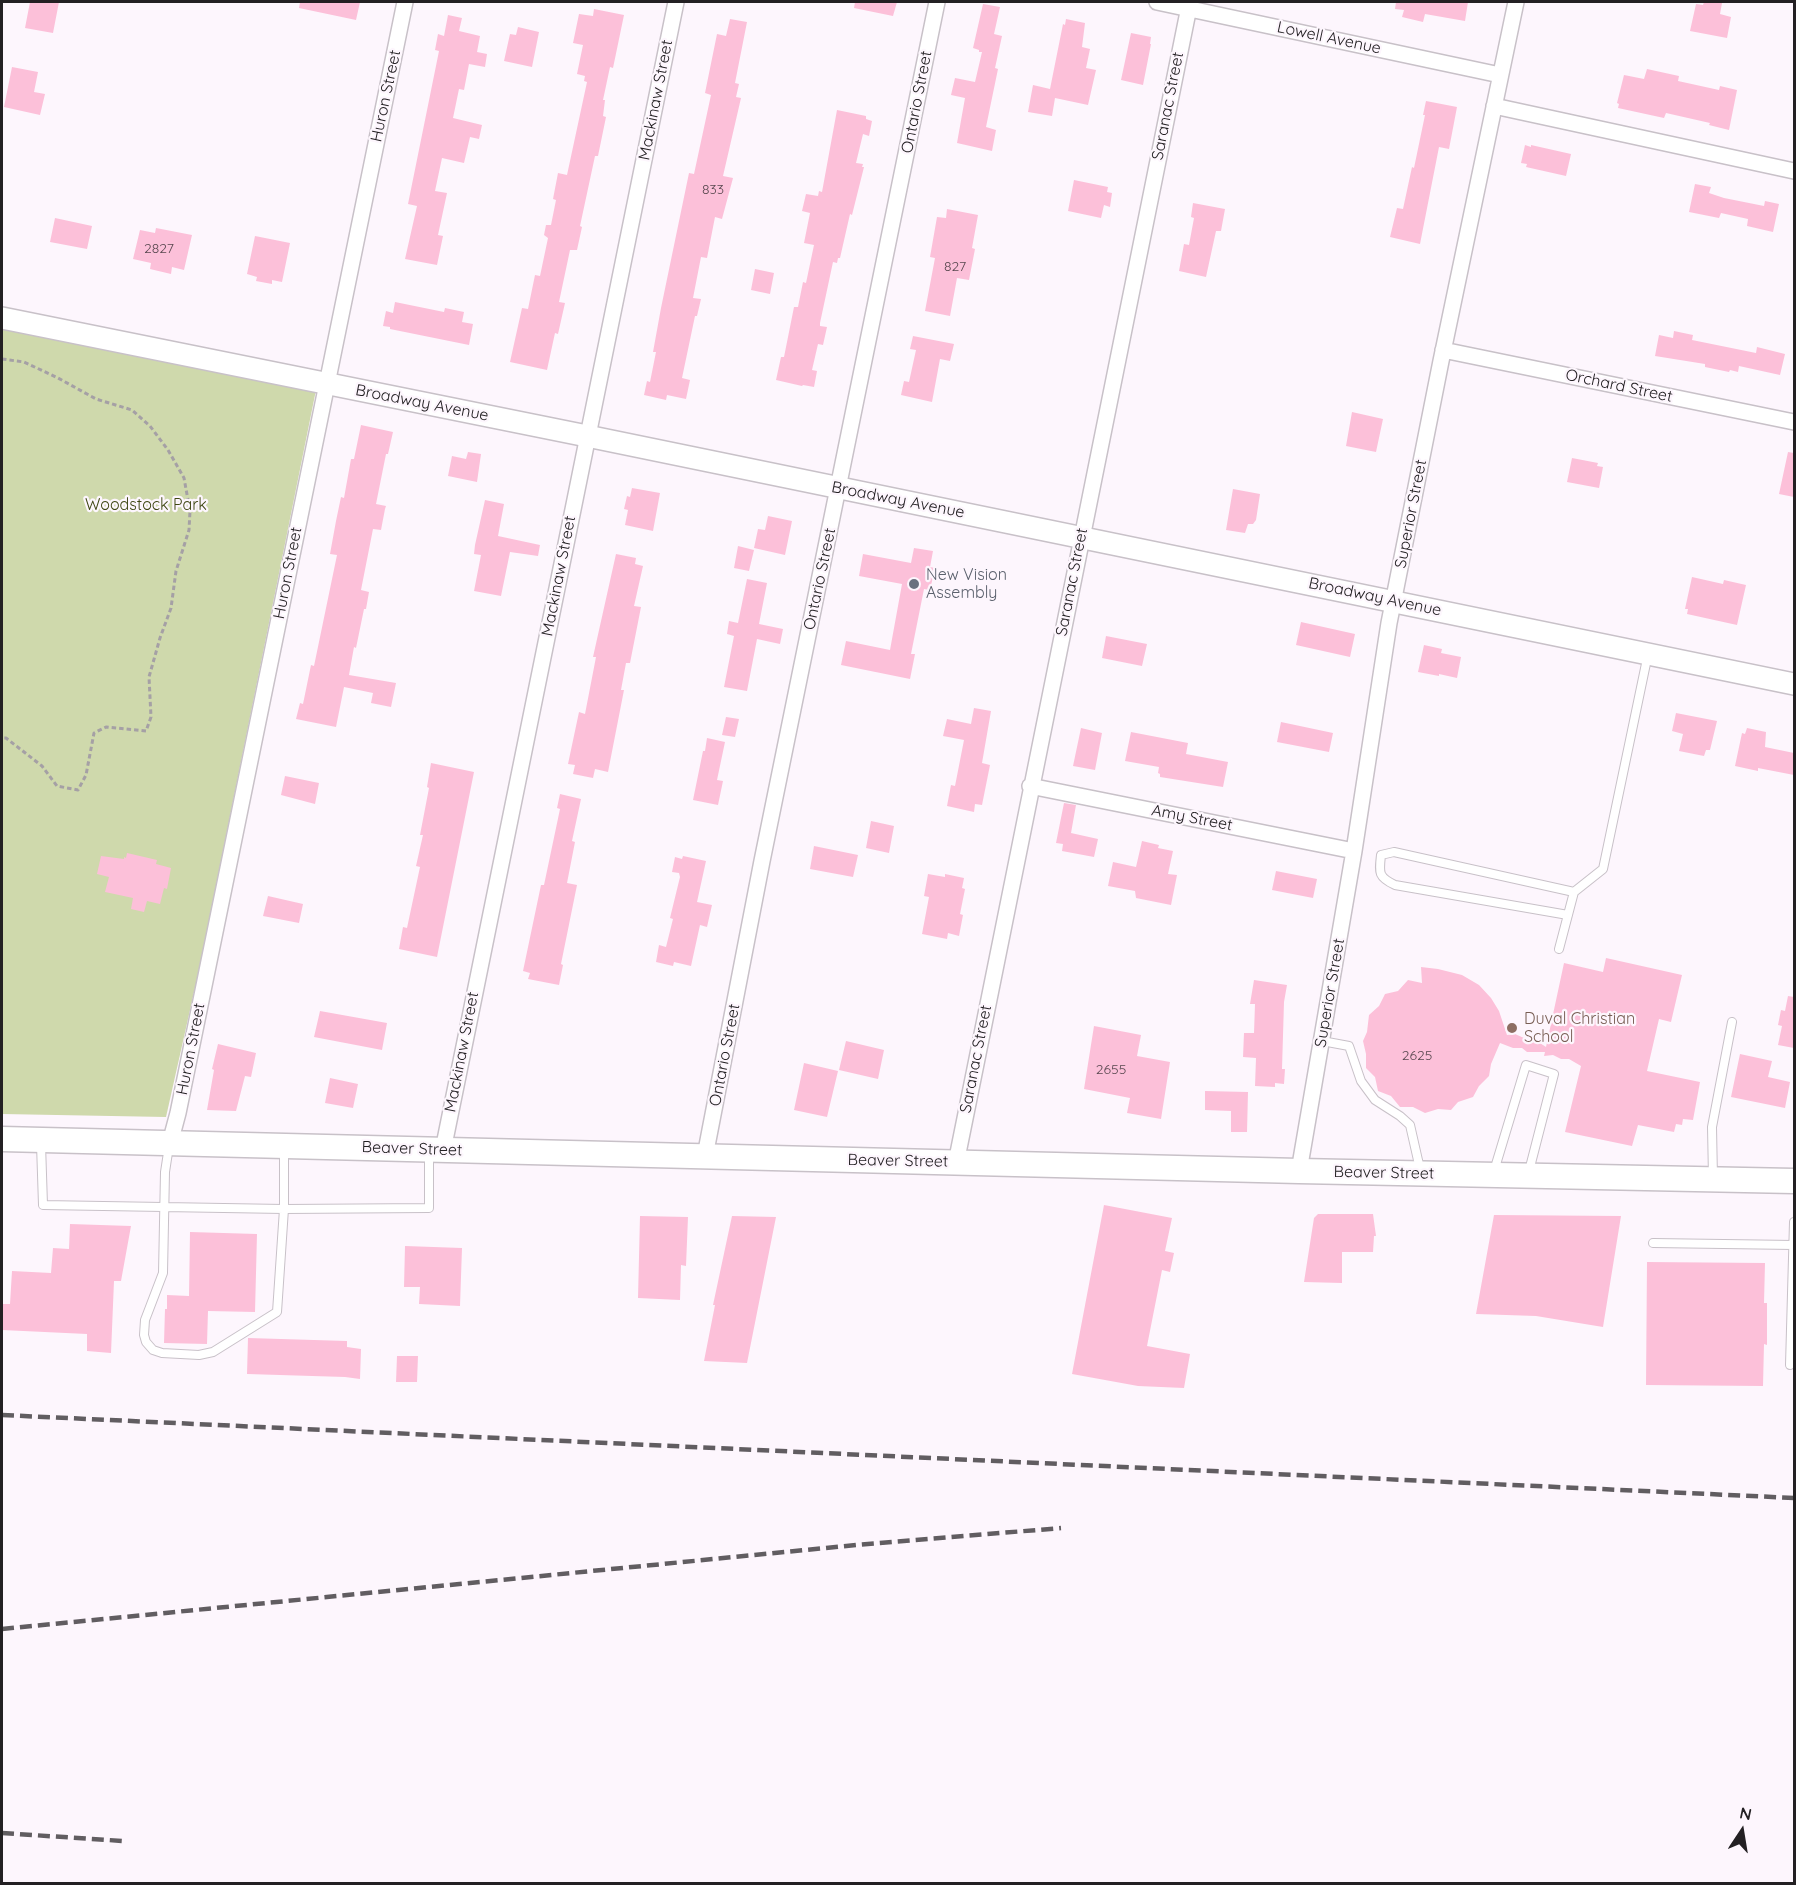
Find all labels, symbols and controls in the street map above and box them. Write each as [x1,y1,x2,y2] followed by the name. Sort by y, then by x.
[1275,18,1383,58] street label: Lowell Avenue
[635,38,677,162] street label: Mackinaw Street
[367,48,405,144] street label: Huron Street
[898,49,936,155] street label: Ontario Street
[1148,50,1188,162] street label: Saranac Street
[702,182,724,198] house number: 833
[144,241,174,257] house number: 2827
[944,259,966,275] house number: 827
[1564,365,1674,407] street label: Orchard Street
[354,381,490,425] street label: Broadway Avenue
[1391,458,1431,570] street label: Superior Street
[830,478,966,522] street label: Broadway Avenue
[85,495,207,515] park label: Woodstock Park
[538,514,580,638] street label: Mackinaw Street
[270,525,306,621] street label: Huron Street
[800,526,840,632] street label: Ontario Street
[1052,526,1092,638] street label: Saranac Street
[926,565,1007,603] place label: New Vision Assembly
[1307,574,1443,620] street label: Broadway Avenue
[907,577,921,591] marker: New Vision Assembly
[1150,801,1234,835] street label: Amy Street
[1311,937,1349,1049] street label: Superior Street
[441,990,483,1114] street label: Mackinaw Street
[173,1001,209,1097] street label: Huron Street
[706,1002,744,1108] street label: Ontario Street
[956,1003,996,1115] street label: Saranac Street
[1524,1009,1635,1047] place label: Duval Christian School
[1505,1021,1519,1035] marker: Duval Christian School
[1402,1048,1432,1064] house number: 2625
[1096,1062,1126,1078] house number: 2655
[361,1138,463,1160] street label: Beaver Street
[847,1151,949,1171] street label: Beaver Street
[1333,1163,1435,1183] street label: Beaver Street
[1712,1801,1772,1861] north arrow
[1738,1802,1754,1824] text: N

